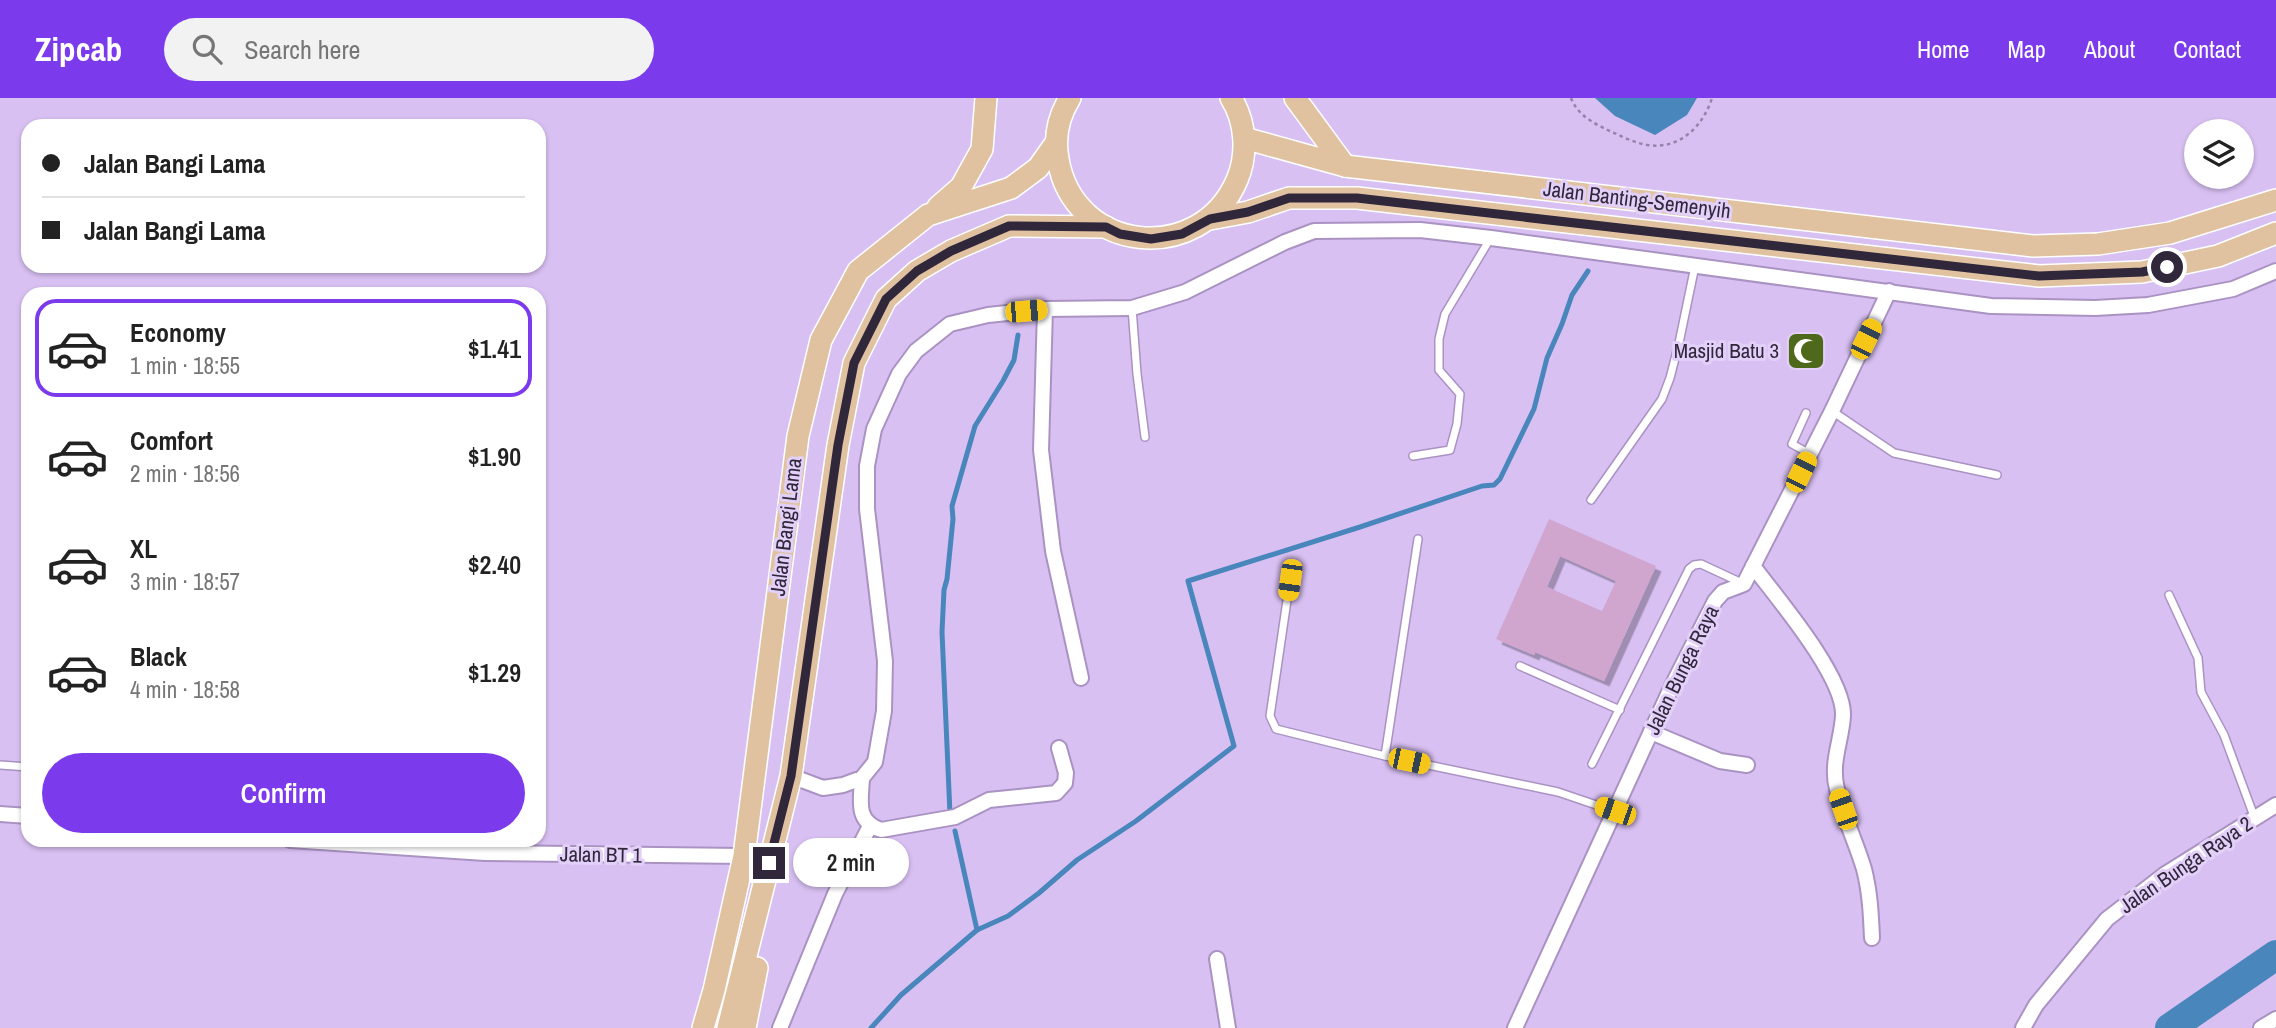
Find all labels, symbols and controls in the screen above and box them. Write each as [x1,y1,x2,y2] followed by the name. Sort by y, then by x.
[164,18,654,81] search box
[35,27,122,71] text: Zipcab
[188,30,226,68] icon: search
[244,32,360,67] text: Search here
[1917,33,1969,65] text: Home
[2007,33,2046,65] text: Map
[2084,33,2135,65] text: About
[2173,33,2241,65] text: Contact
[2184,119,2254,189] map controls
[2184,119,2254,189] button: layers
[84,146,265,181] text: Jalan Bangi Lama
[1542,174,1732,225] street label: Jalan Banting-Semenyih
[84,213,265,248] text: Jalan Bangi Lama
[2151,251,2183,283] route start
[1005,299,1048,323] car
[130,315,226,350] text: Economy
[1848,316,1885,362] car
[46,317,109,380] icon: car
[1785,330,1827,372] mosque icon: Masjid Batu 3
[468,331,521,366] text: $1.41
[1674,336,1779,365] place label: Masjid Batu 3
[130,350,240,381] text: 1 min · 18:55
[130,423,213,458] text: Comfort
[46,425,109,488] icon: car
[468,439,521,474] text: $1.90
[1783,449,1820,495] car
[763,456,808,598] street label: Jalan Bangi Lama
[130,458,240,489] text: 2 min · 18:56
[130,531,157,566] text: XL
[46,533,109,596] icon: car
[468,547,521,582] text: $2.40
[1277,558,1304,602] car
[130,566,240,597] text: 3 min · 18:57
[1638,600,1726,739] street label: Jalan Bunga Raya
[130,639,187,674] text: Black
[46,641,109,704] icon: car
[468,655,521,690] text: $1.29
[130,674,240,705] text: 4 min · 18:58
[1387,746,1432,776] car
[42,753,525,833] button: Confirm
[1827,786,1860,832] car
[1592,794,1639,828] car
[2113,809,2258,920] street label: Jalan Bunga Raya 2
[794,838,909,888] callout: 2 min
[560,839,643,870] street label: Jalan BT 1
[753,847,785,879] route end
[827,847,875,878] text: 2 min

